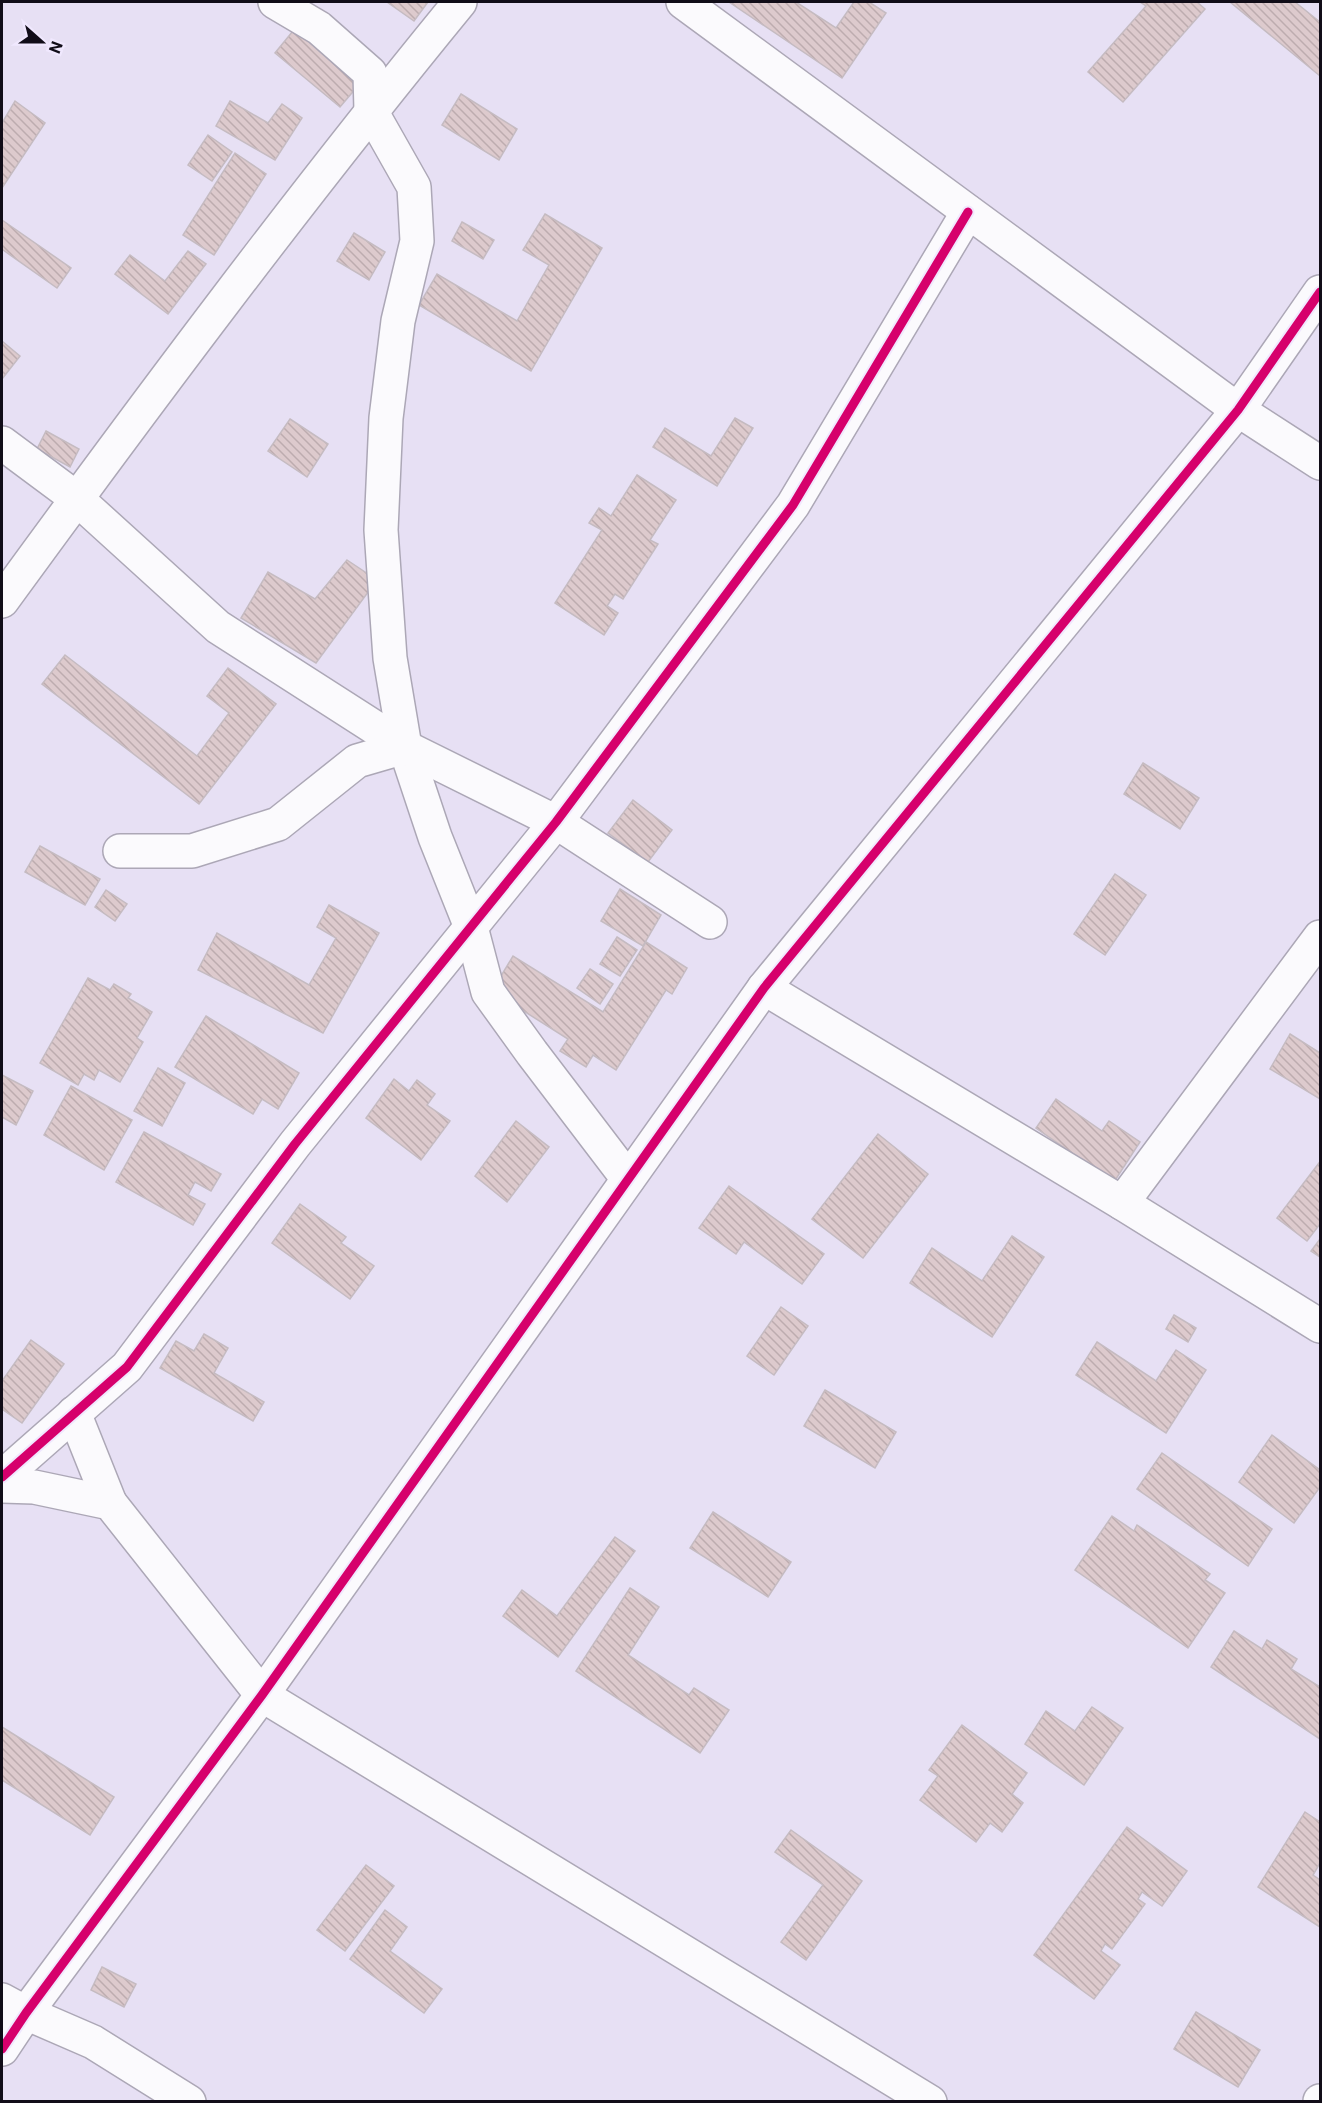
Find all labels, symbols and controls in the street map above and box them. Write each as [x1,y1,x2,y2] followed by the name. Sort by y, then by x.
[12,12,72,72] north arrow
[45,39,66,56] text: N

